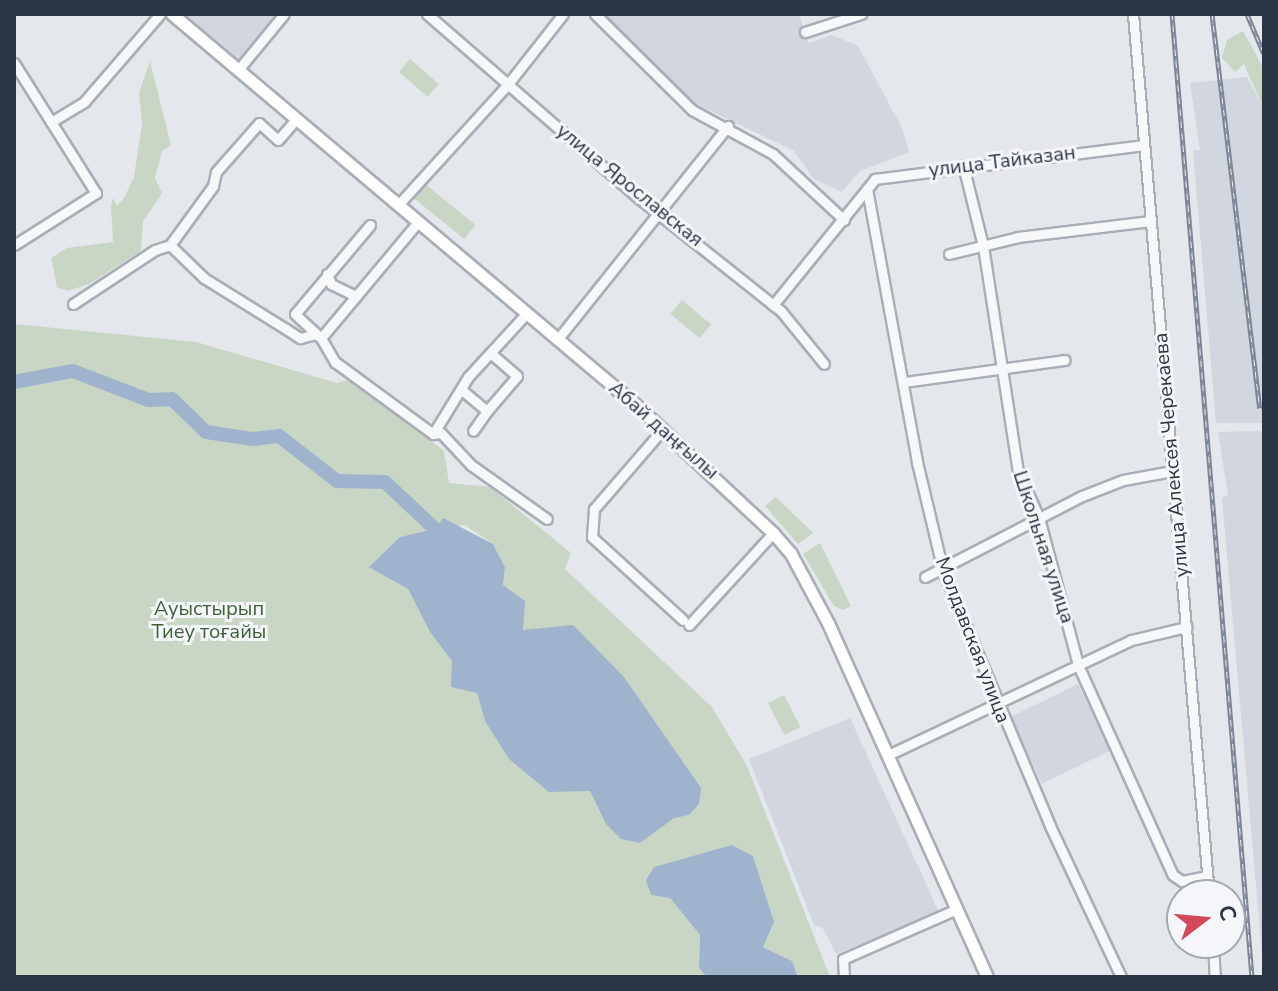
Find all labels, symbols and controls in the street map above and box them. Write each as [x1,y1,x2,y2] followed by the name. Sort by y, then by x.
[552,119,708,251] street label: улица Ярославская
[927,140,1077,182] street label: улица Тайказан
[1148,332,1194,578] street label: улица Алексея Черекаева
[604,376,724,484] street label: Абай даңғылы
[1008,468,1080,626] street label: Школьная улица
[930,554,1016,726] street label: Молдавская улица
[152,597,266,644] park label: Ауыстырып Тиеу тоғайы
[1166,879,1246,959] north arrow
[1211,902,1244,924] text: С

